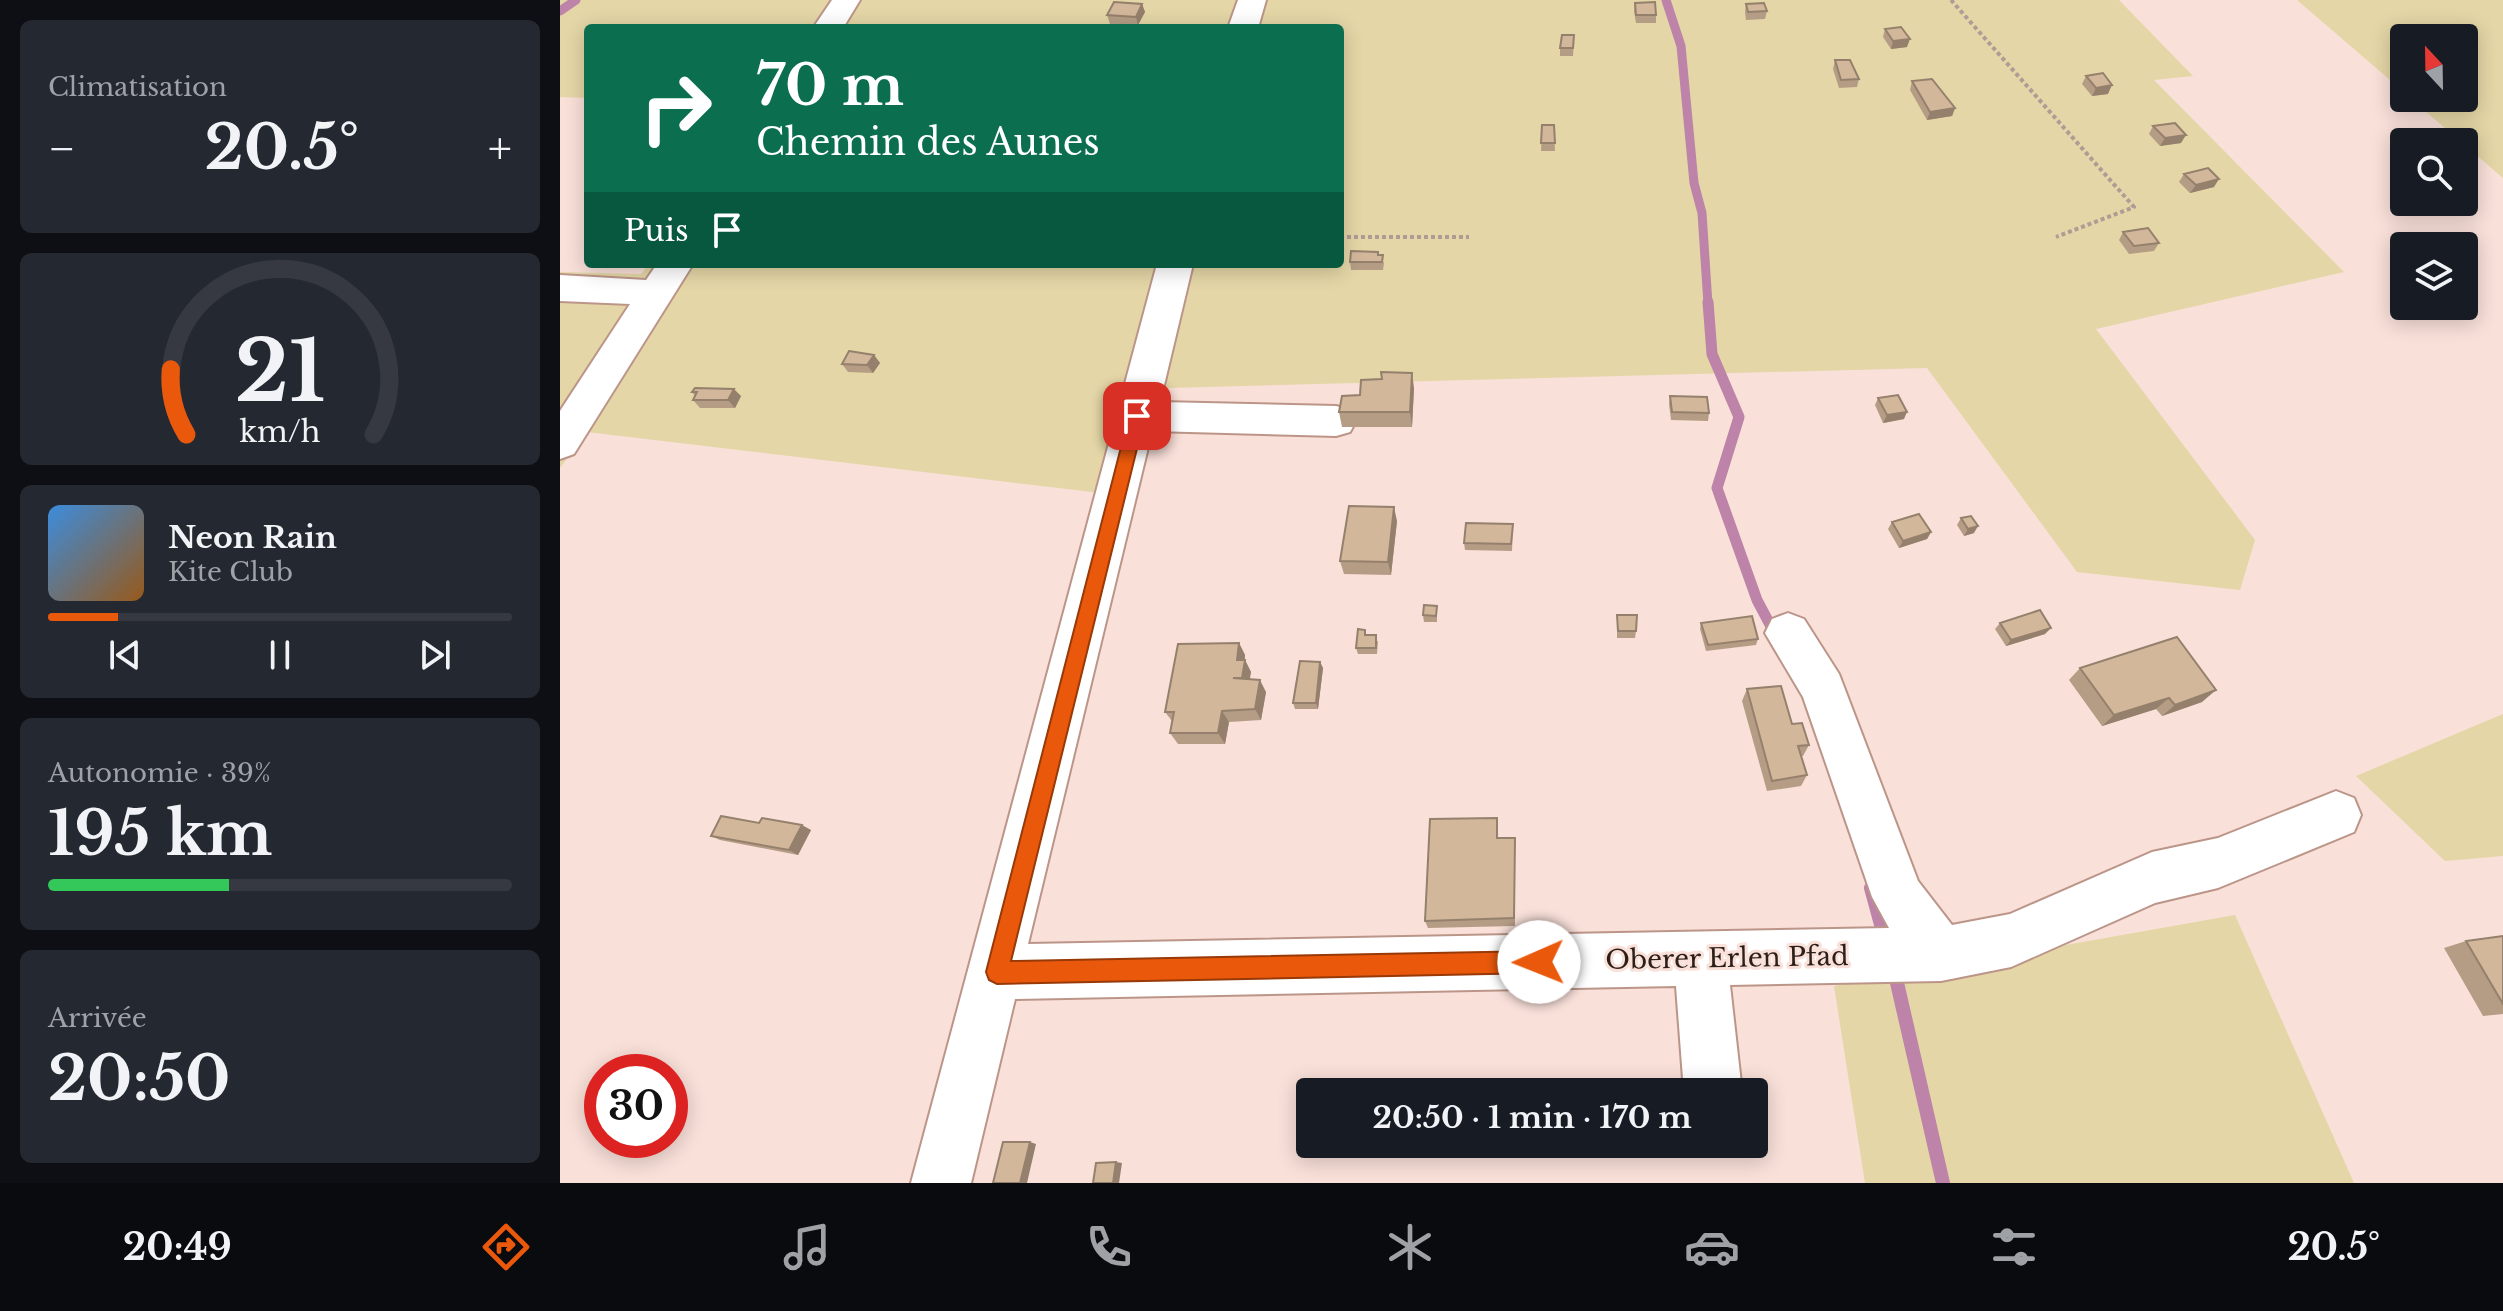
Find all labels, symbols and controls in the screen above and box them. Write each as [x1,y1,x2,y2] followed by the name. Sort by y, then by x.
[2390,24,2478,112] north arrow
[2390,24,2478,320] map controls
[756,51,904,120] text: 70 m
[624,56,728,160] icon: right
[48,71,227,103] text: Climatisation
[205,111,359,185] text: 20.5°
[756,120,1100,165] text: Chemin des Aunes
[48,121,76,176] text: −
[488,121,512,176] text: +
[2390,128,2478,216] button: search
[705,208,749,252] icon: arrive
[624,212,689,249] text: Puis
[2390,232,2478,320] button: layers
[235,319,325,422] text: 21
[1103,382,1171,450] pin
[1115,394,1159,438] icon: arrive
[239,414,321,450] text: km/h
[168,519,337,556] text: Neon Rain
[168,556,293,588] text: Kite Club
[103,633,147,677] icon: previous
[258,633,302,677] icon: pause
[413,633,457,677] icon: next
[48,757,271,789] text: Autonomie · 39%
[48,797,272,871] text: 195 km
[1497,920,1581,1004] position arrow
[1605,940,1849,976] street label: Oberer Erlen Pfad
[48,1002,147,1034] text: Arrivée
[48,1042,230,1116] text: 20:50
[584,1054,688,1158] speed limit sign: 30
[1372,1099,1692,1136] text: 20:50 · 1 min · 170 m
[478,1219,534,1275] icon: directions
[779,1219,835,1275] icon: music
[1081,1219,1137,1275] icon: phone
[1382,1219,1438,1275] icon: climate
[1684,1219,1740,1275] icon: car
[1986,1219,2042,1275] icon: filters
[123,1225,232,1270] text: 20:49
[2287,1225,2380,1270] text: 20.5°

